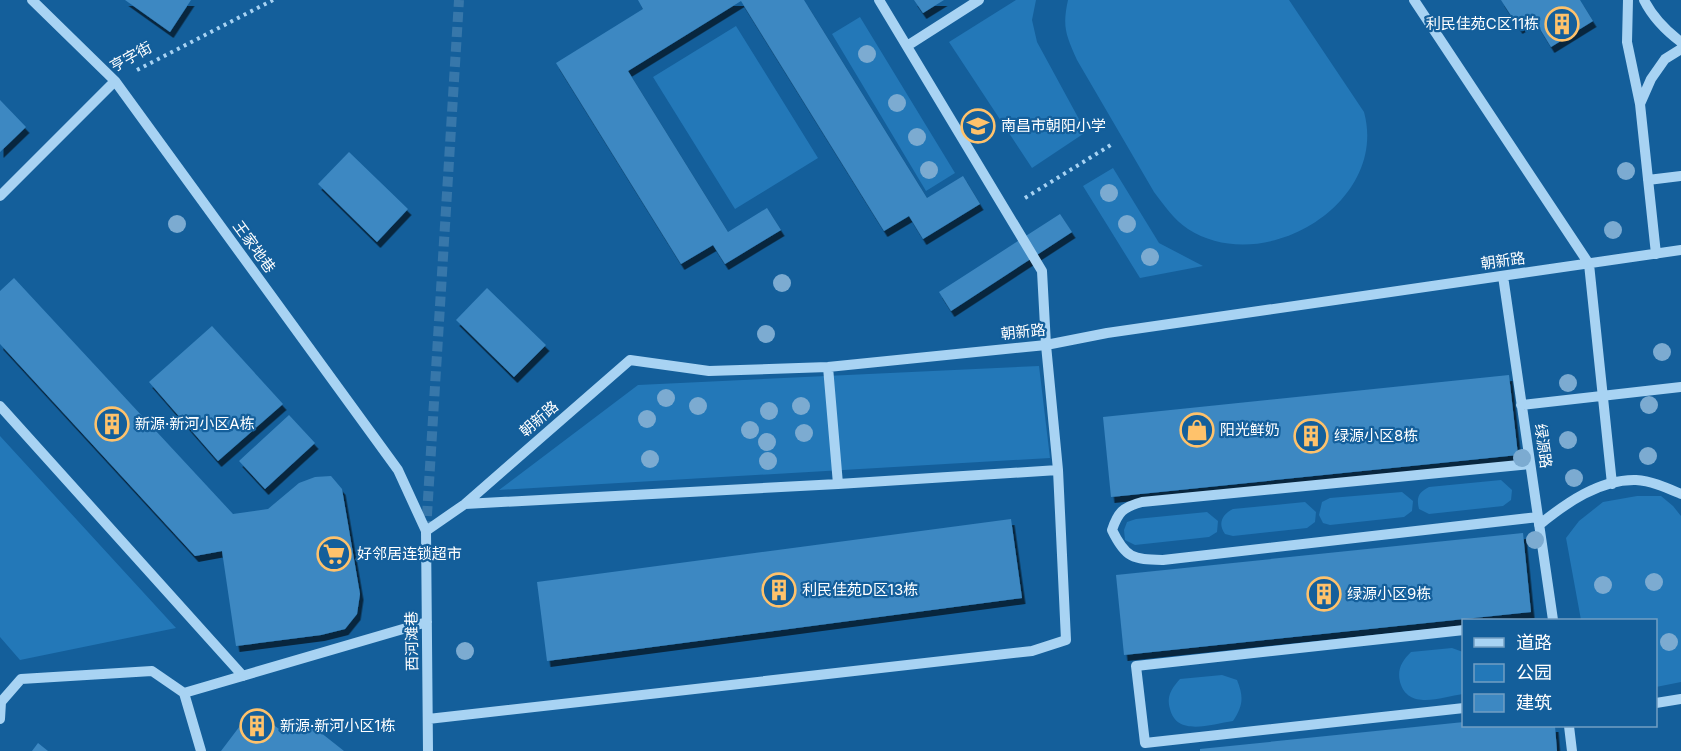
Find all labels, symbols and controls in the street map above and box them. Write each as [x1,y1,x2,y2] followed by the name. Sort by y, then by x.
[1544,6,1580,42] building icon: 利民佳苑C区11栋
[1426,14,1539,33] place label: 利民佳苑C区11栋
[106,37,155,76] street label: 亨字街
[960,108,996,144] school or university icon: 南昌市朝阳小学
[1001,116,1106,135] place label: 南昌市朝阳小学
[229,217,280,277] street label: 王家地巷
[1479,248,1527,273] street label: 朝新路
[1000,320,1046,343] street label: 朝新路
[515,397,562,441] street label: 朝新路
[94,406,130,442] building icon: 新源·新河小区A栋
[1179,412,1215,448] shop icon: 阳光鲜奶
[135,414,255,433] place label: 新源·新河小区A栋
[1293,418,1329,454] building icon: 绿源小区8栋
[1220,420,1280,439] place label: 阳光鲜奶
[1531,422,1556,470] street label: 绿源路
[1334,426,1418,445] place label: 绿源小区8栋
[316,536,352,572] supermarket icon: 好邻居连锁超市
[357,544,462,563] place label: 好邻居连锁超市
[761,572,797,608] building icon: 利民佳苑D区13栋
[1306,576,1342,612] building icon: 绿源小区9栋
[802,580,918,599] place label: 利民佳苑D区13栋
[1347,584,1431,603] place label: 绿源小区9栋
[401,611,422,671] street label: 西河滩巷
[1462,619,1657,727] legend
[1516,632,1552,653] text: 道路
[1516,662,1552,683] text: 公园
[1516,692,1552,713] text: 建筑
[239,708,275,744] building icon: 新源·新河小区1栋
[280,716,395,735] place label: 新源·新河小区1栋

